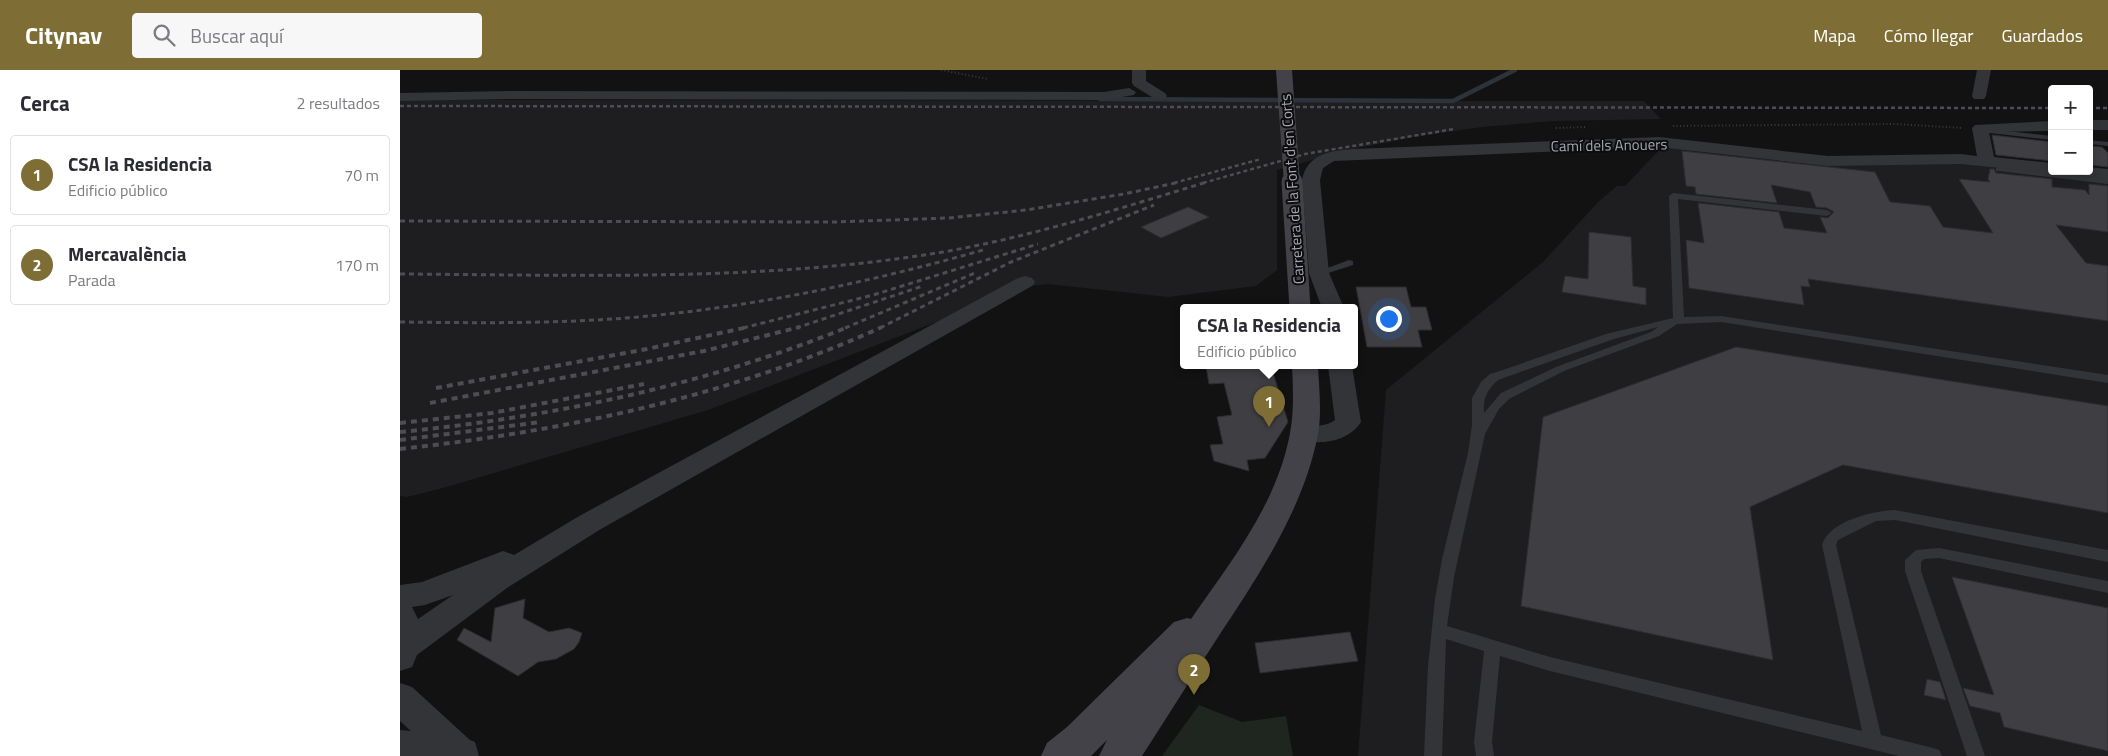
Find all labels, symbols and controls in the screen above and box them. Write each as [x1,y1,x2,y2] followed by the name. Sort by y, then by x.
[132,13,482,58] search box
[25,17,102,53] text: Citynav
[150,21,178,49] icon: search
[190,21,283,50] text: Buscar aquí
[1813,22,1856,49] text: Mapa
[1884,22,1973,49] text: Cómo llegar
[2001,22,2083,49] text: Guardados
[2048,85,2093,175] map controls
[2048,85,2093,130] button: +
[20,87,70,119] text: Cerca
[296,91,380,115] text: 2 resultados
[1274,93,1310,285] street label: Carretera de la Font d'en Corts
[2048,130,2093,175] button: −
[1550,132,1668,158] street label: Camí dels Anouers
[68,149,212,178] text: CSA la Residencia
[33,163,41,187] text: 1
[344,163,379,187] text: 70 m
[68,178,168,202] text: Edificio público
[68,239,186,268] text: Mercavalència
[33,253,41,277] text: 2
[335,253,379,277] text: 170 m
[68,268,115,292] text: Parada
[1180,304,1358,369] popup
[1376,306,1402,332] your location
[1197,310,1341,339] text: CSA la Residencia
[1197,339,1297,363] text: Edificio público
[1253,386,1285,427] pin: 1
[1178,654,1210,695] pin: 2

